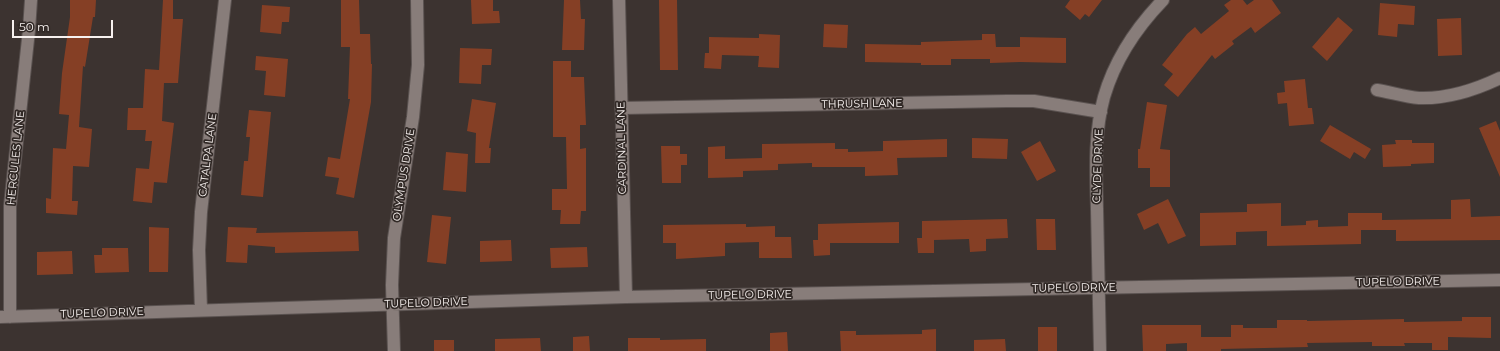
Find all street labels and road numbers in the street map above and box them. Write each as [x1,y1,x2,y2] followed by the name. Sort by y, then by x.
[821,97,903,111] street label: THRUSH LANE
[615,102,629,194] street label: CARDINAL LANE
[4,110,28,206] street label: HERCULES LANE
[196,112,220,198] street label: CATALPA LANE
[390,128,418,222] street label: OLYMPUS DRIVE
[1090,128,1106,204] street label: CLYDE DRIVE
[1356,275,1440,289] street label: TUPELO DRIVE
[1032,281,1116,295] street label: TUPELO DRIVE
[708,288,792,302] street label: TUPELO DRIVE
[384,295,468,311] street label: TUPELO DRIVE
[60,305,144,321] street label: TUPELO DRIVE

